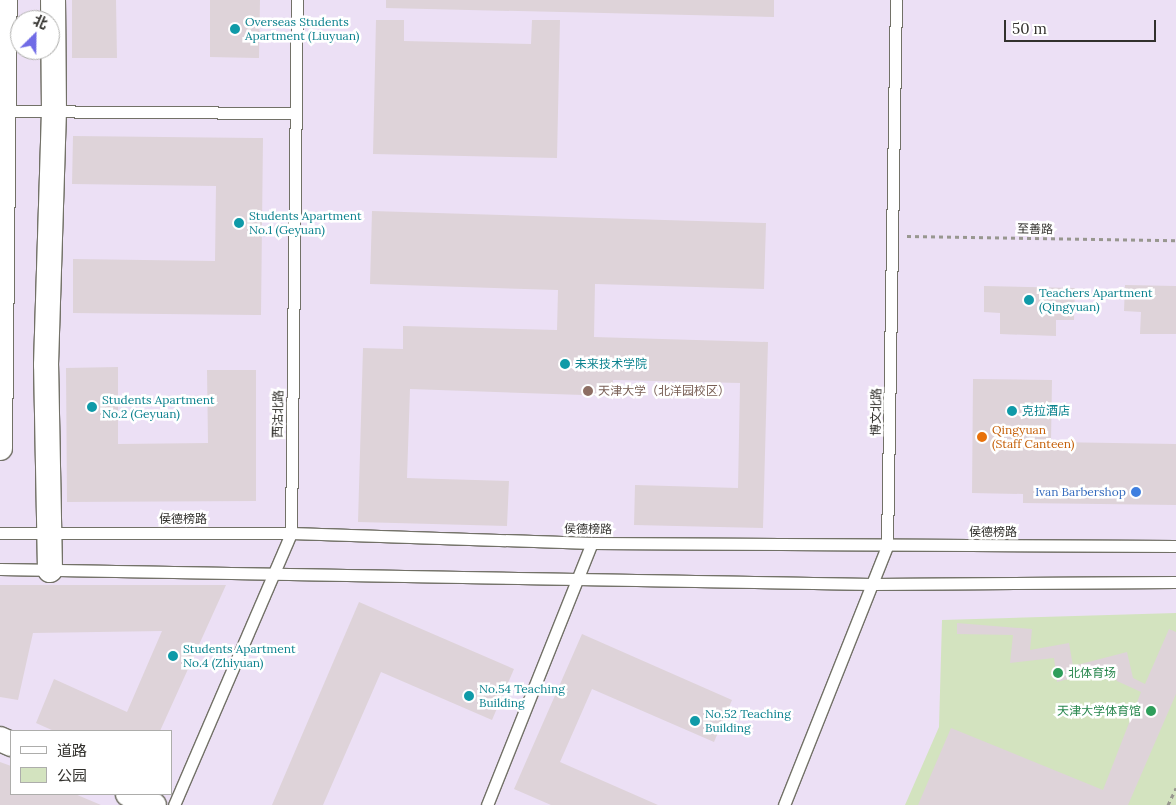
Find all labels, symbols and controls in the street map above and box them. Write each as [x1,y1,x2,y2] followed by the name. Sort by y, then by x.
[10,10,60,60] north arrow
[1006,10,1158,42] scale bar
[31,11,50,33] text: 北
[245,15,359,43] place label: Overseas Students Apartment (Liuyuan)
[1012,19,1047,38] text: 50 m
[229,23,241,35] marker: Overseas Students Apartment (Liuyuan)
[249,209,362,237] place label: Students Apartment No.1 (Geyuan)
[233,217,245,229] marker: Students Apartment No.1 (Geyuan)
[1017,221,1053,237] street label: 至善路
[1039,286,1153,314] place label: Teachers Apartment (Qingyuan)
[1023,294,1035,306] marker: Teachers Apartment (Qingyuan)
[575,357,647,371] place label: 未来技术学院
[559,358,571,370] marker: 未来技术学院
[598,384,730,398] place label: 天津大学（北洋园校区）
[582,385,594,397] marker: 天津大学（北洋园校区）
[868,388,884,436] street label: 博文北路
[270,390,286,438] street label: 西沽北路
[102,393,215,421] place label: Students Apartment No.2 (Geyuan)
[86,401,98,413] marker: Students Apartment No.2 (Geyuan)
[1022,404,1070,418] place label: 克拉酒店
[1006,405,1018,417] marker: 克拉酒店
[992,423,1074,451] place label: Qingyuan (Staff Canteen)
[976,431,988,443] marker: Qingyuan (Staff Canteen)
[1035,485,1126,499] place label: Ivan Barbershop
[1130,486,1142,498] marker: Ivan Barbershop
[159,512,207,526] street label: 侯德榜路
[564,521,612,537] street label: 侯德榜路
[969,525,1017,539] street label: 侯德榜路
[183,642,296,670] place label: Students Apartment No.4 (Zhiyuan)
[167,650,179,662] marker: Students Apartment No.4 (Zhiyuan)
[1068,666,1116,680] place label: 北体育场
[1052,667,1064,679] marker: 北体育场
[479,682,565,710] place label: No.54 Teaching Building
[463,690,475,702] marker: No.54 Teaching Building
[1057,704,1141,718] place label: 天津大学体育馆
[1145,705,1157,717] marker: 天津大学体育馆
[705,707,791,735] place label: No.52 Teaching Building
[689,715,701,727] marker: No.52 Teaching Building
[10,730,172,795] legend
[57,741,87,760] text: 道路
[57,766,87,785] text: 公园

